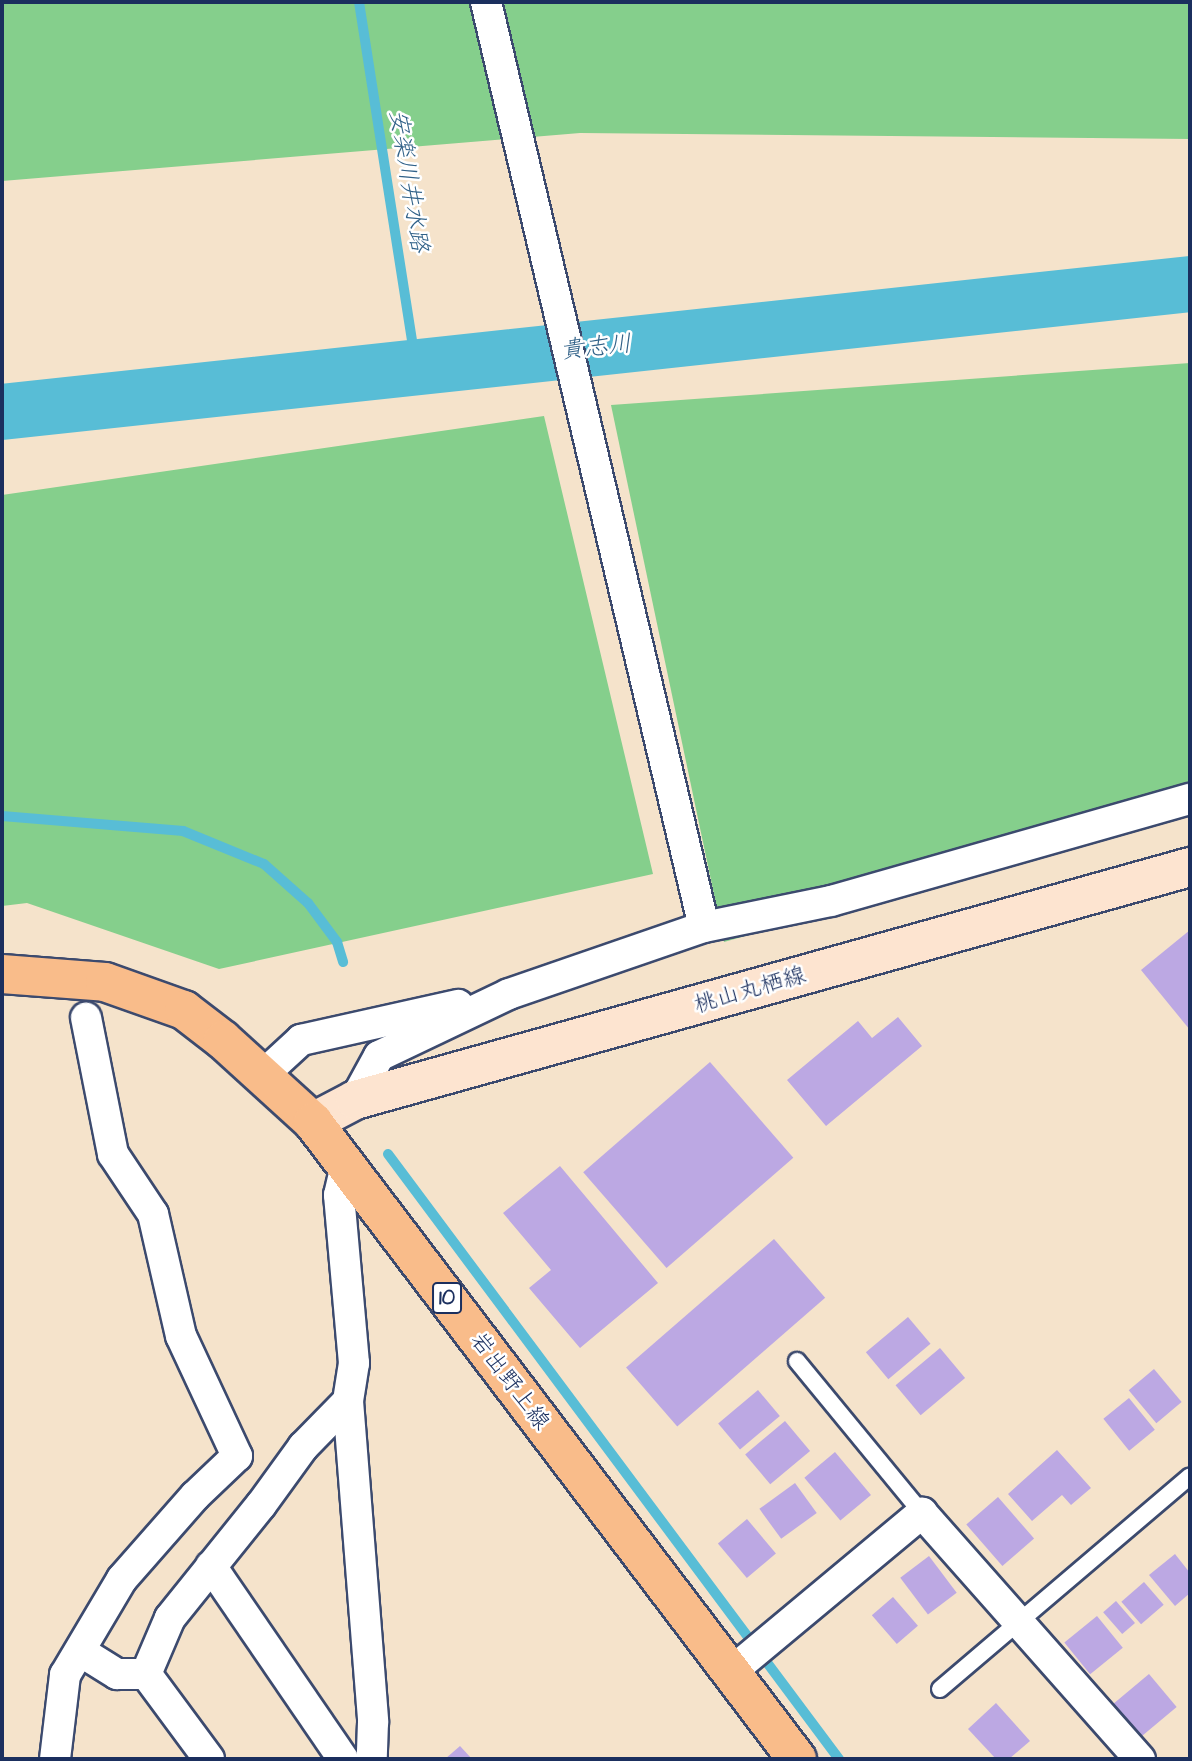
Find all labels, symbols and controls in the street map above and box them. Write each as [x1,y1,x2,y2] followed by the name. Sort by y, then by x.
[383,108,433,254] water label: 安楽川井水路
[559,330,633,366] water label: 貴志川
[691,961,809,1019] street label: 桃山丸栖線
[431,1280,463,1316] road number: 10
[464,1327,556,1435] street label: 岩出野上線

